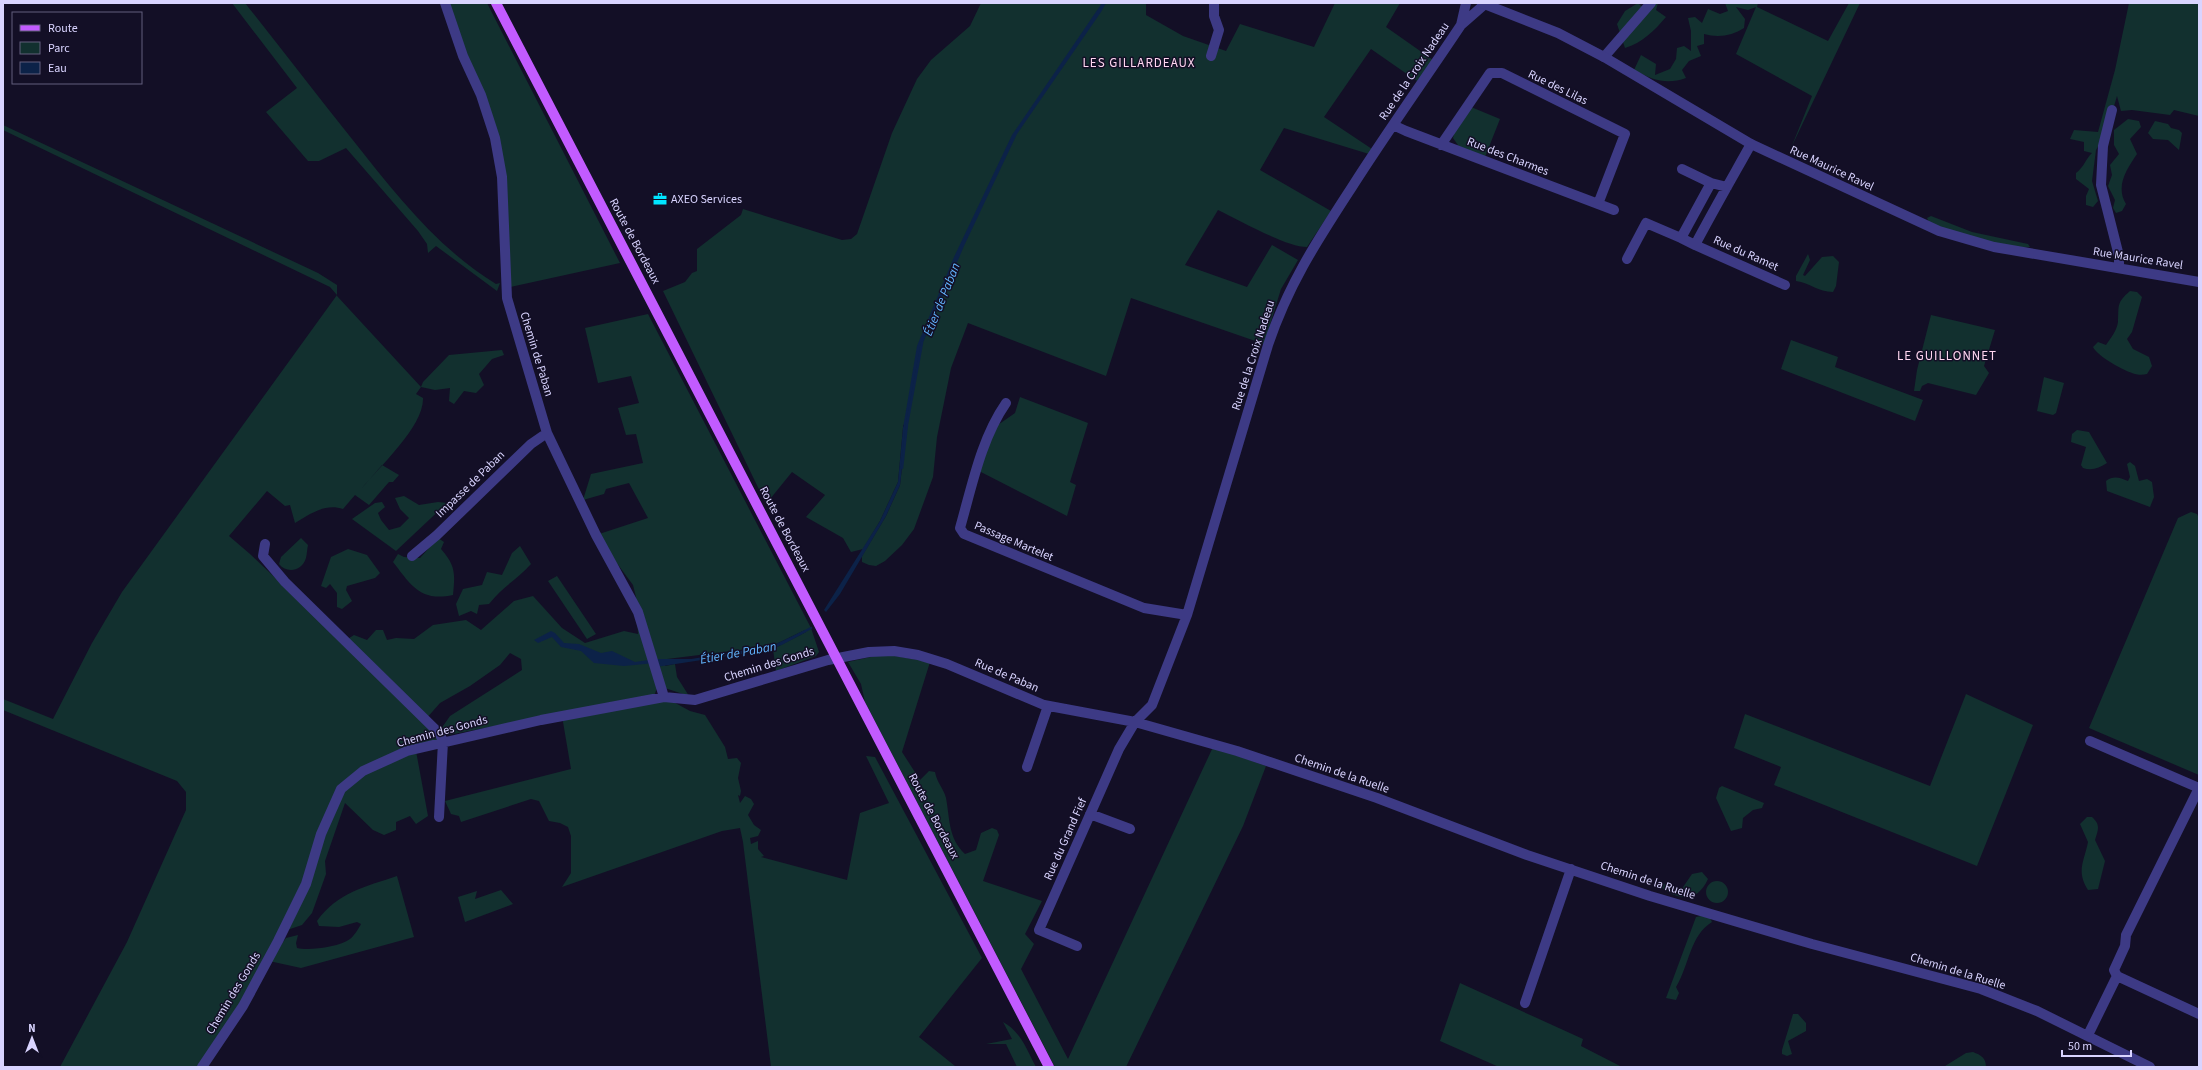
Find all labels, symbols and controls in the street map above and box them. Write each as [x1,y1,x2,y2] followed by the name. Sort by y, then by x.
[12,12,142,84] legend
[1375,19,1454,124] street label: Rue de la Croix Nadeau
[48,20,78,37] text: Route
[48,40,70,57] text: Parc
[1083,54,1195,72] district label: LES GILLARDEAUX
[48,60,67,77] text: Eau
[1525,66,1591,109] street label: Rue des Lilas
[1464,133,1551,180] street label: Rue des Charmes
[1787,141,1877,195] street label: Rue Maurice Ravel
[652,191,668,207] office icon: AXEO Services
[671,191,742,208] place label: AXEO Services
[605,195,665,288] street label: Route de Bordeaux
[1710,231,1781,275] street label: Rue du Ramet
[2092,243,2184,274] street label: Rue Maurice Ravel
[919,260,965,339] water label: Étier de Paban
[1228,298,1279,413] street label: Rue de la Croix Nadeau
[516,310,557,399] street label: Chemin de Paban
[1897,347,1997,365] district label: LE GUILLONNET
[432,447,509,522] street label: Impasse de Paban
[755,483,815,576] street label: Route de Bordeaux
[972,517,1056,566] street label: Passage Martelet
[698,637,778,669] water label: Étier de Paban
[722,643,816,686] street label: Chemin des Gonds
[972,654,1041,697] street label: Rue de Paban
[395,711,489,752] street label: Chemin des Gonds
[1292,749,1391,798] street label: Chemin de la Ruelle
[904,770,964,863] street label: Route de Bordeaux
[1040,795,1091,883] street label: Rue du Grand Fief
[1598,857,1698,904] street label: Chemin de la Ruelle
[202,949,265,1038] street label: Chemin des Gonds
[1908,949,2008,994] street label: Chemin de la Ruelle
[12,1018,52,1058] north arrow
[28,1021,36,1036] text: N
[2062,1032,2131,1058] scale bar
[2068,1038,2092,1055] text: 50 m

